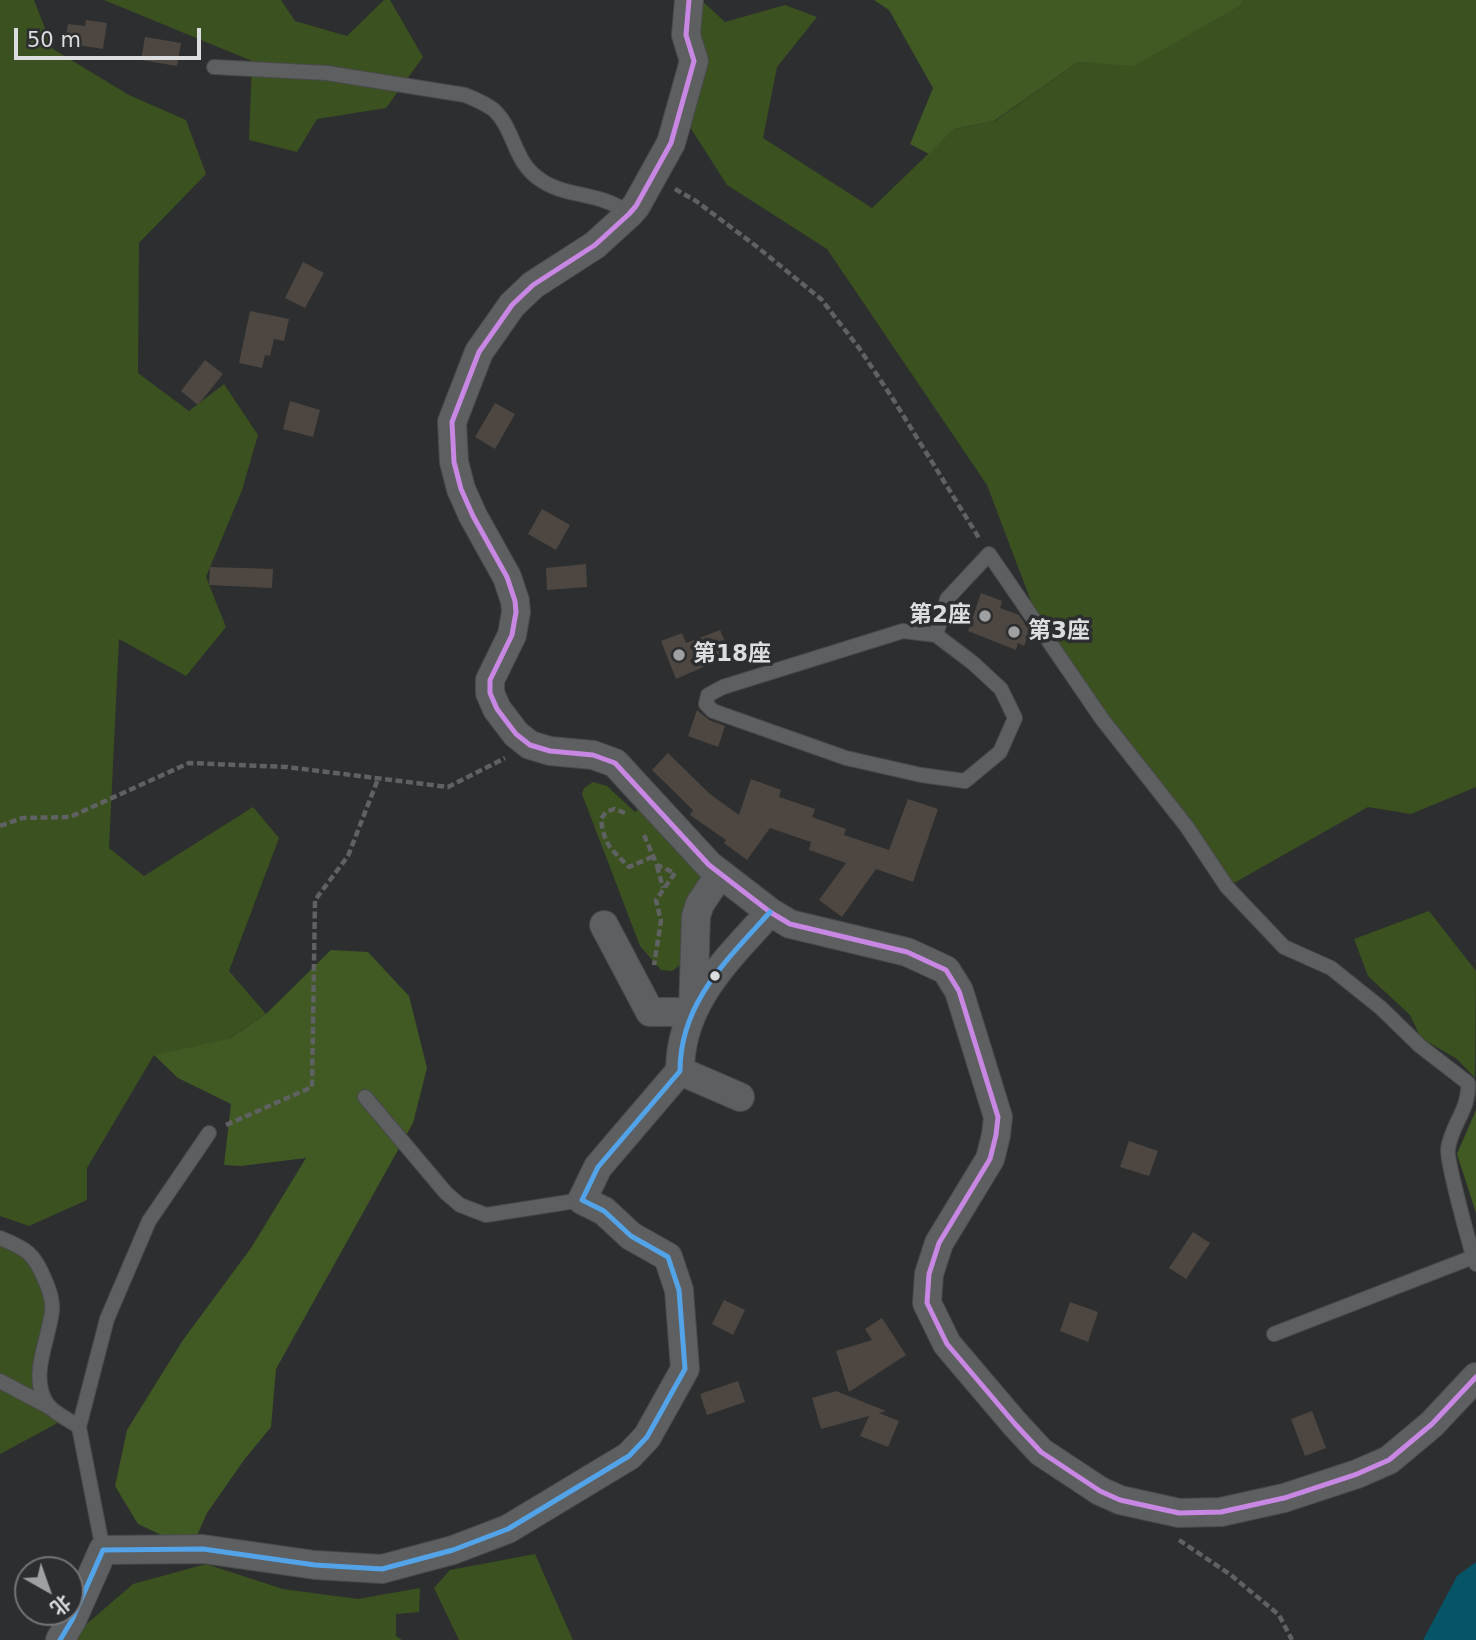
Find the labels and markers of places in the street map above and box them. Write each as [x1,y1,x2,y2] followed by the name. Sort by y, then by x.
[909,602,971,630] place label: 第2座
[977,608,993,624] marker: 第2座
[1028,618,1090,646] place label: 第3座
[1006,624,1022,640] marker: 第3座
[693,641,771,669] place label: 第18座
[671,647,687,663] marker: 第18座
[708,969,722,983] unlabelled marker

